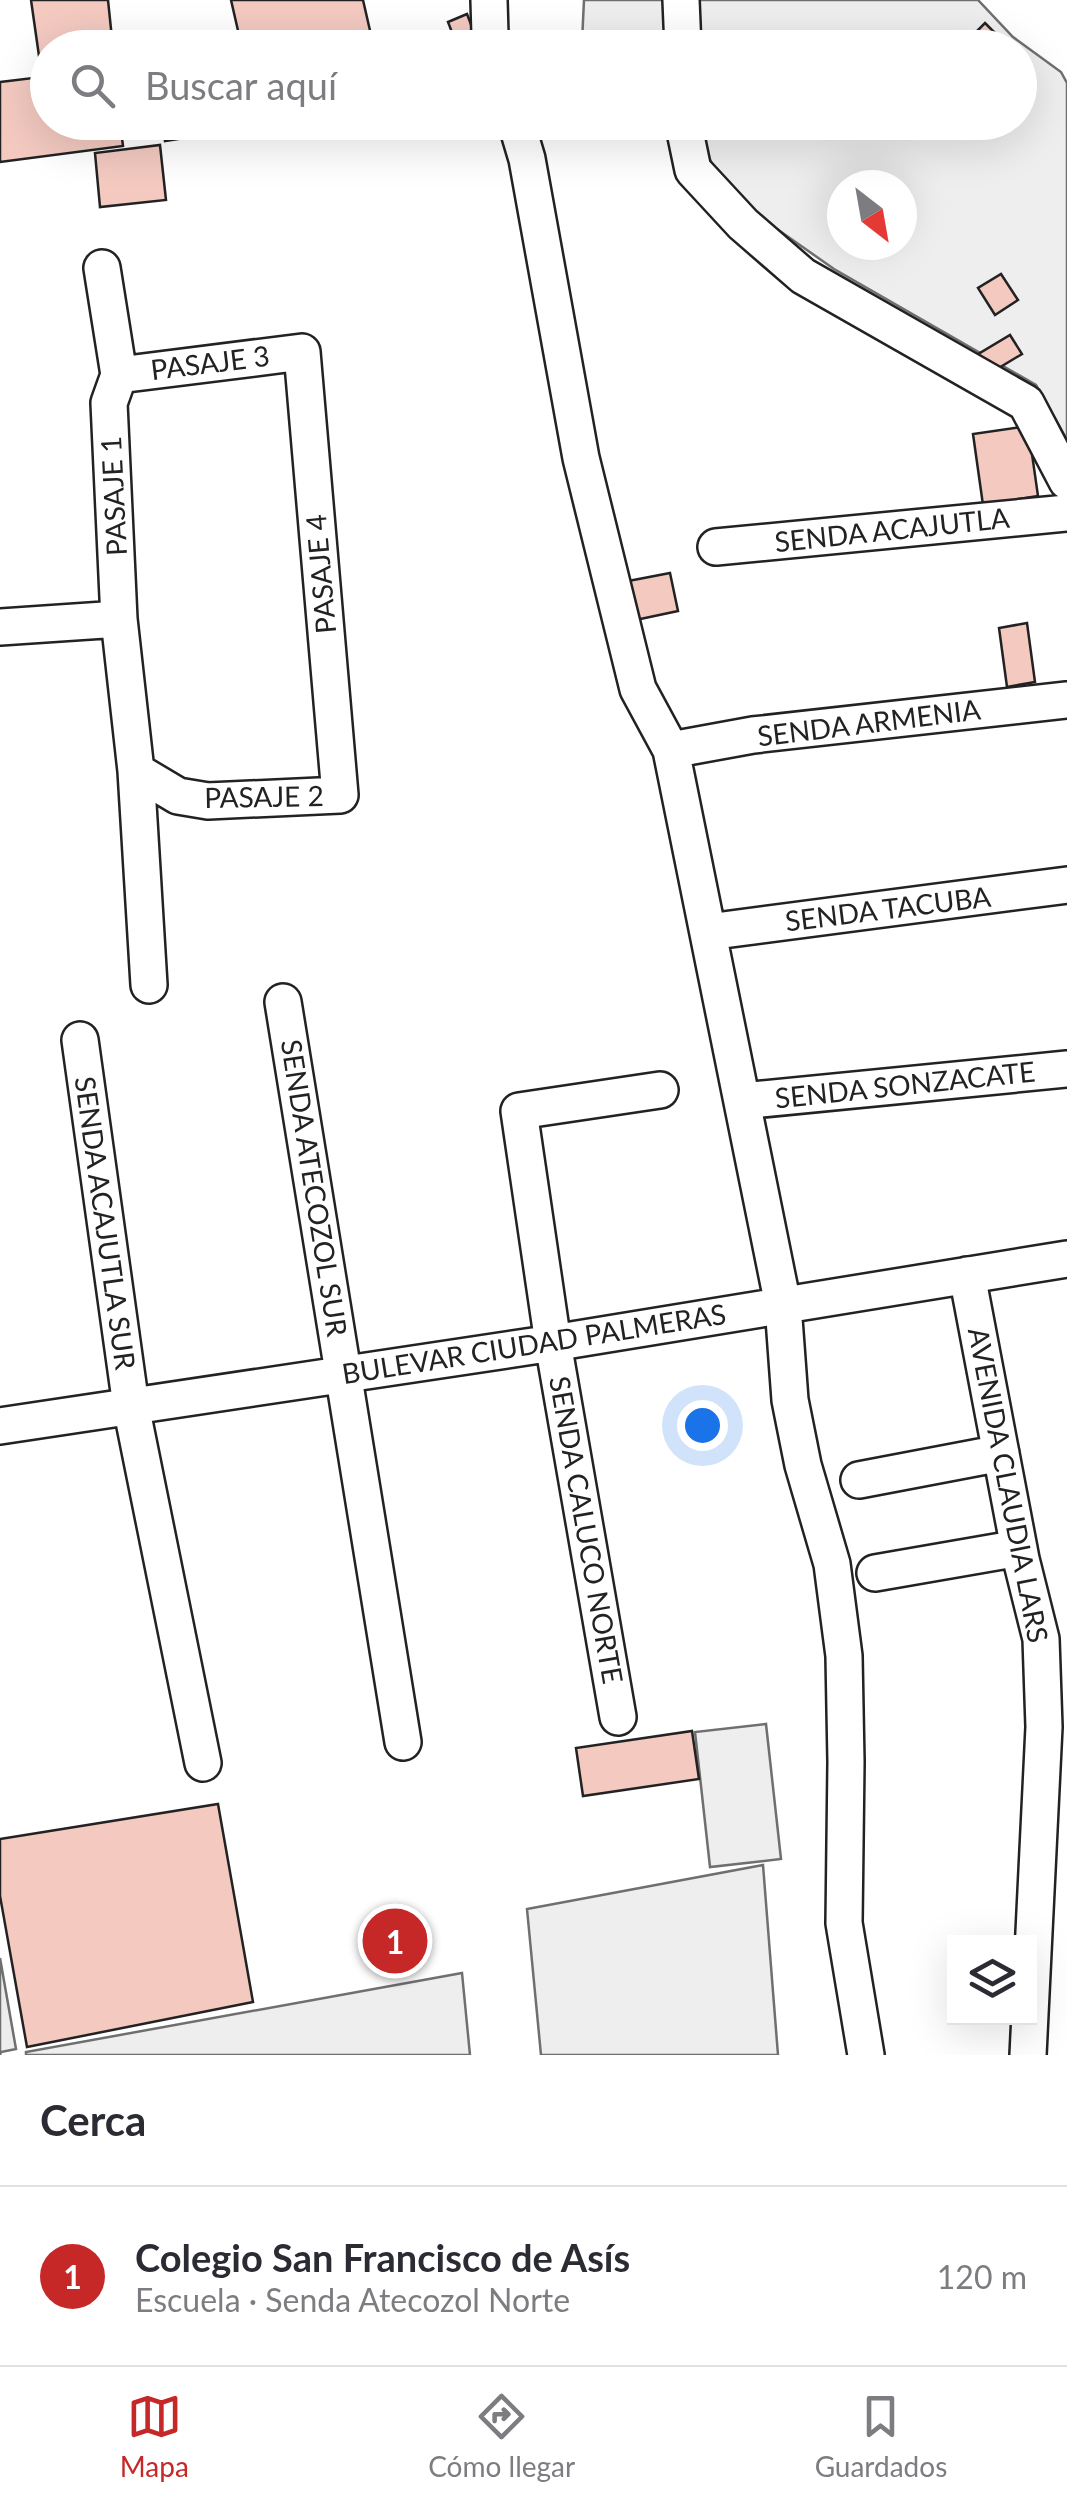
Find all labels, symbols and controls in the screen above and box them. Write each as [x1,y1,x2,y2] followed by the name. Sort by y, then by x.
[30,30,1037,140] search box
[65,58,120,113] icon: search
[145,62,337,108] text: Buscar aquí
[827,170,917,260] north arrow
[148,338,271,386] street label: PASAJE 3
[93,435,133,557] street label: PASAJE 1
[773,500,1011,558] street label: SENDA ACAJUTLA
[298,513,342,635] street label: PASAJE 4
[755,691,982,753] street label: SENDA ARMENIA
[204,778,324,814] street label: PASAJE 2
[783,879,993,937] street label: SENDA TACUBA
[275,1037,355,1339] street label: SENDA ATECOZOL SUR
[773,1053,1037,1115] street label: SENDA SONZACATE
[69,1074,143,1372] street label: SENDA ACAJUTLA SUR
[339,1296,728,1390] street label: BULEVAR CIUDAD PALMERAS
[962,1324,1056,1645] street label: AVENIDA CLAUDIA LARS
[543,1373,631,1686] street label: SENDA CALUCO NORTE
[677,1400,728,1451] your location
[362,1904,428,1978] pin: 1
[947,1935,1037,2025] map controls
[947,1935,1037,2025] button: layers
[40,2095,146,2145] text: Cerca
[135,2234,630,2280] text: Colegio San Francisco de Asís
[63,2257,82,2296] text: 1
[937,2257,1027,2296] text: 120 m
[135,2280,570,2319] text: Escuela · Senda Atecozol Norte
[120,2389,189,2483] tab: Mapa
[428,2389,575,2483] tab: Cómo llegar
[815,2389,947,2483] tab: Guardados

